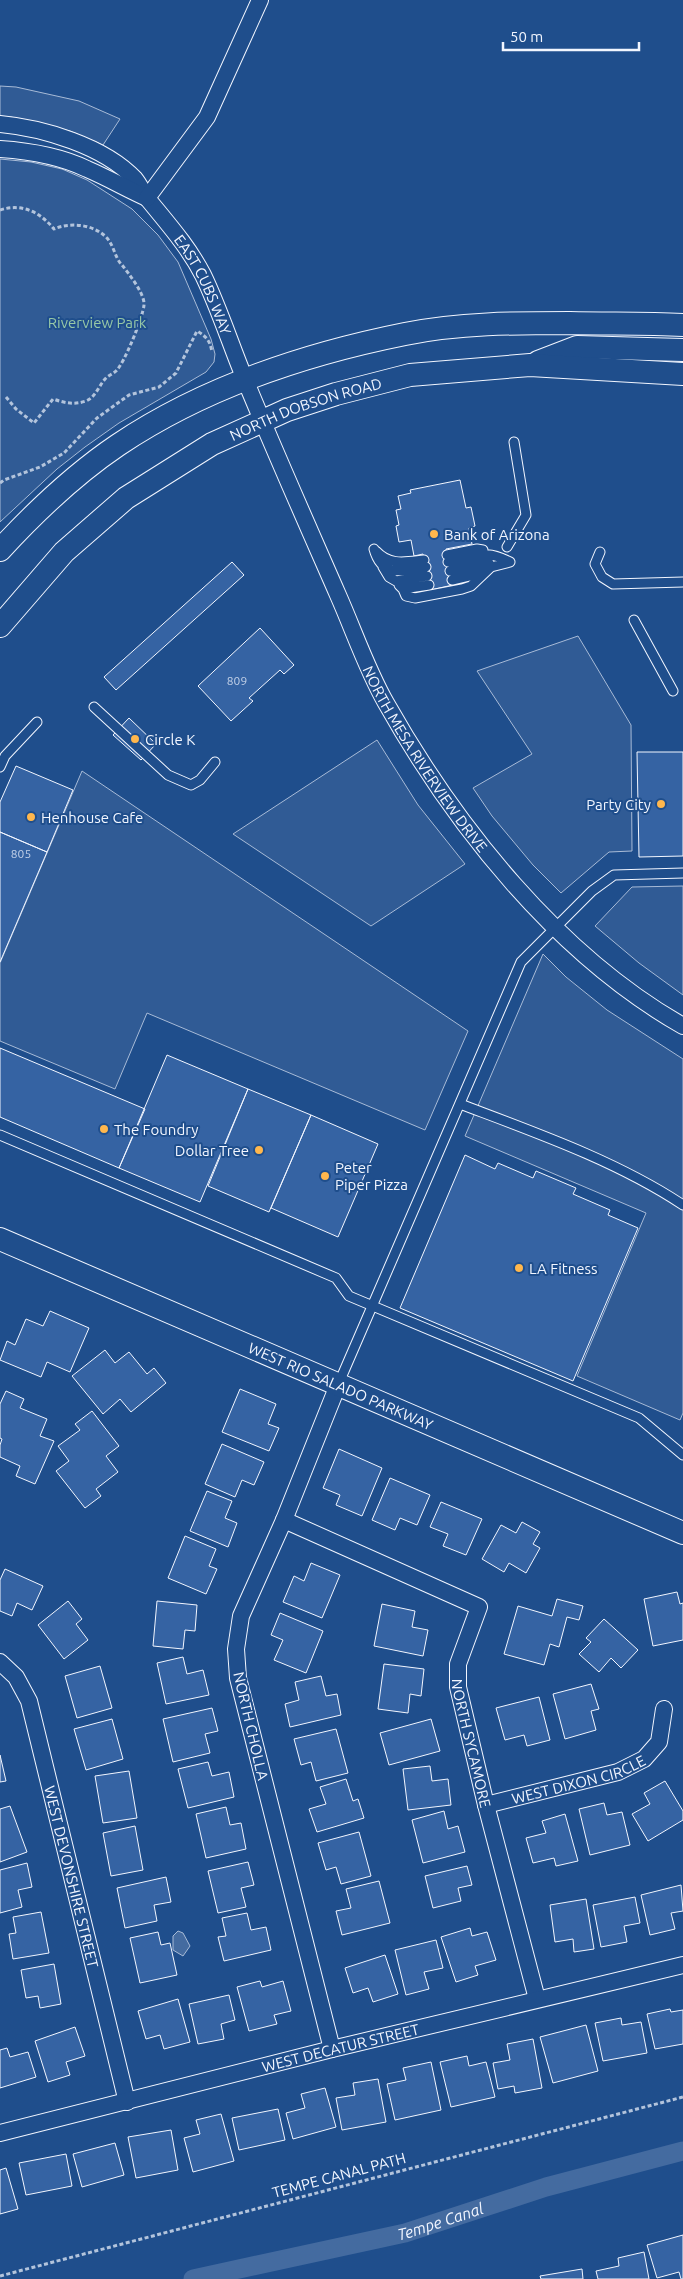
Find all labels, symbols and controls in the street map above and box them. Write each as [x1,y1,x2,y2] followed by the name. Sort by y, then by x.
[503,20,639,52] scale bar
[510,28,543,45] text: 50 m
[171,231,235,337] street label: EAST CUBS WAY
[48,314,147,331] park label: Riverview Park
[227,374,383,443] street label: NORTH DOBSON ROAD
[444,526,550,543] place label: Bank of Arizona
[428,528,440,540] marker: Bank of Arizona
[360,663,491,855] street label: NORTH MESA RIVERVIEW DRIVE
[227,674,247,687] house number: 809
[145,731,195,748] place label: Circle K
[129,733,141,745] marker: Circle K
[586,796,651,813] place label: Party City
[655,798,667,810] marker: Party City
[41,809,143,826] place label: Henhouse Cafe
[25,811,37,823] marker: Henhouse Cafe
[11,847,31,860] house number: 805
[114,1121,198,1138] place label: The Foundry
[98,1123,110,1135] marker: The Foundry
[175,1142,249,1159] place label: Dollar Tree
[253,1144,265,1156] marker: Dollar Tree
[335,1159,408,1193] place label: Peter Piper Pizza
[319,1170,331,1182] marker: Peter Piper Pizza
[529,1260,598,1277] place label: LA Fitness
[513,1262,525,1274] marker: LA Fitness
[246,1338,436,1433] street label: WEST RIO SALADO PARKWAY
[230,1670,272,1782] street label: NORTH CHOLLA
[450,1679,495,1809] street label: NORTH SYCAMORE
[510,1751,648,1807] street label: WEST DIXON CIRCLE
[41,1784,103,1970] street label: WEST DEVONSHIRE STREET
[260,2020,421,2075] street label: WEST DECATUR STREET
[270,2149,408,2201] street label: TEMPE CANAL PATH
[395,2199,486,2243] water label: Tempe Canal

